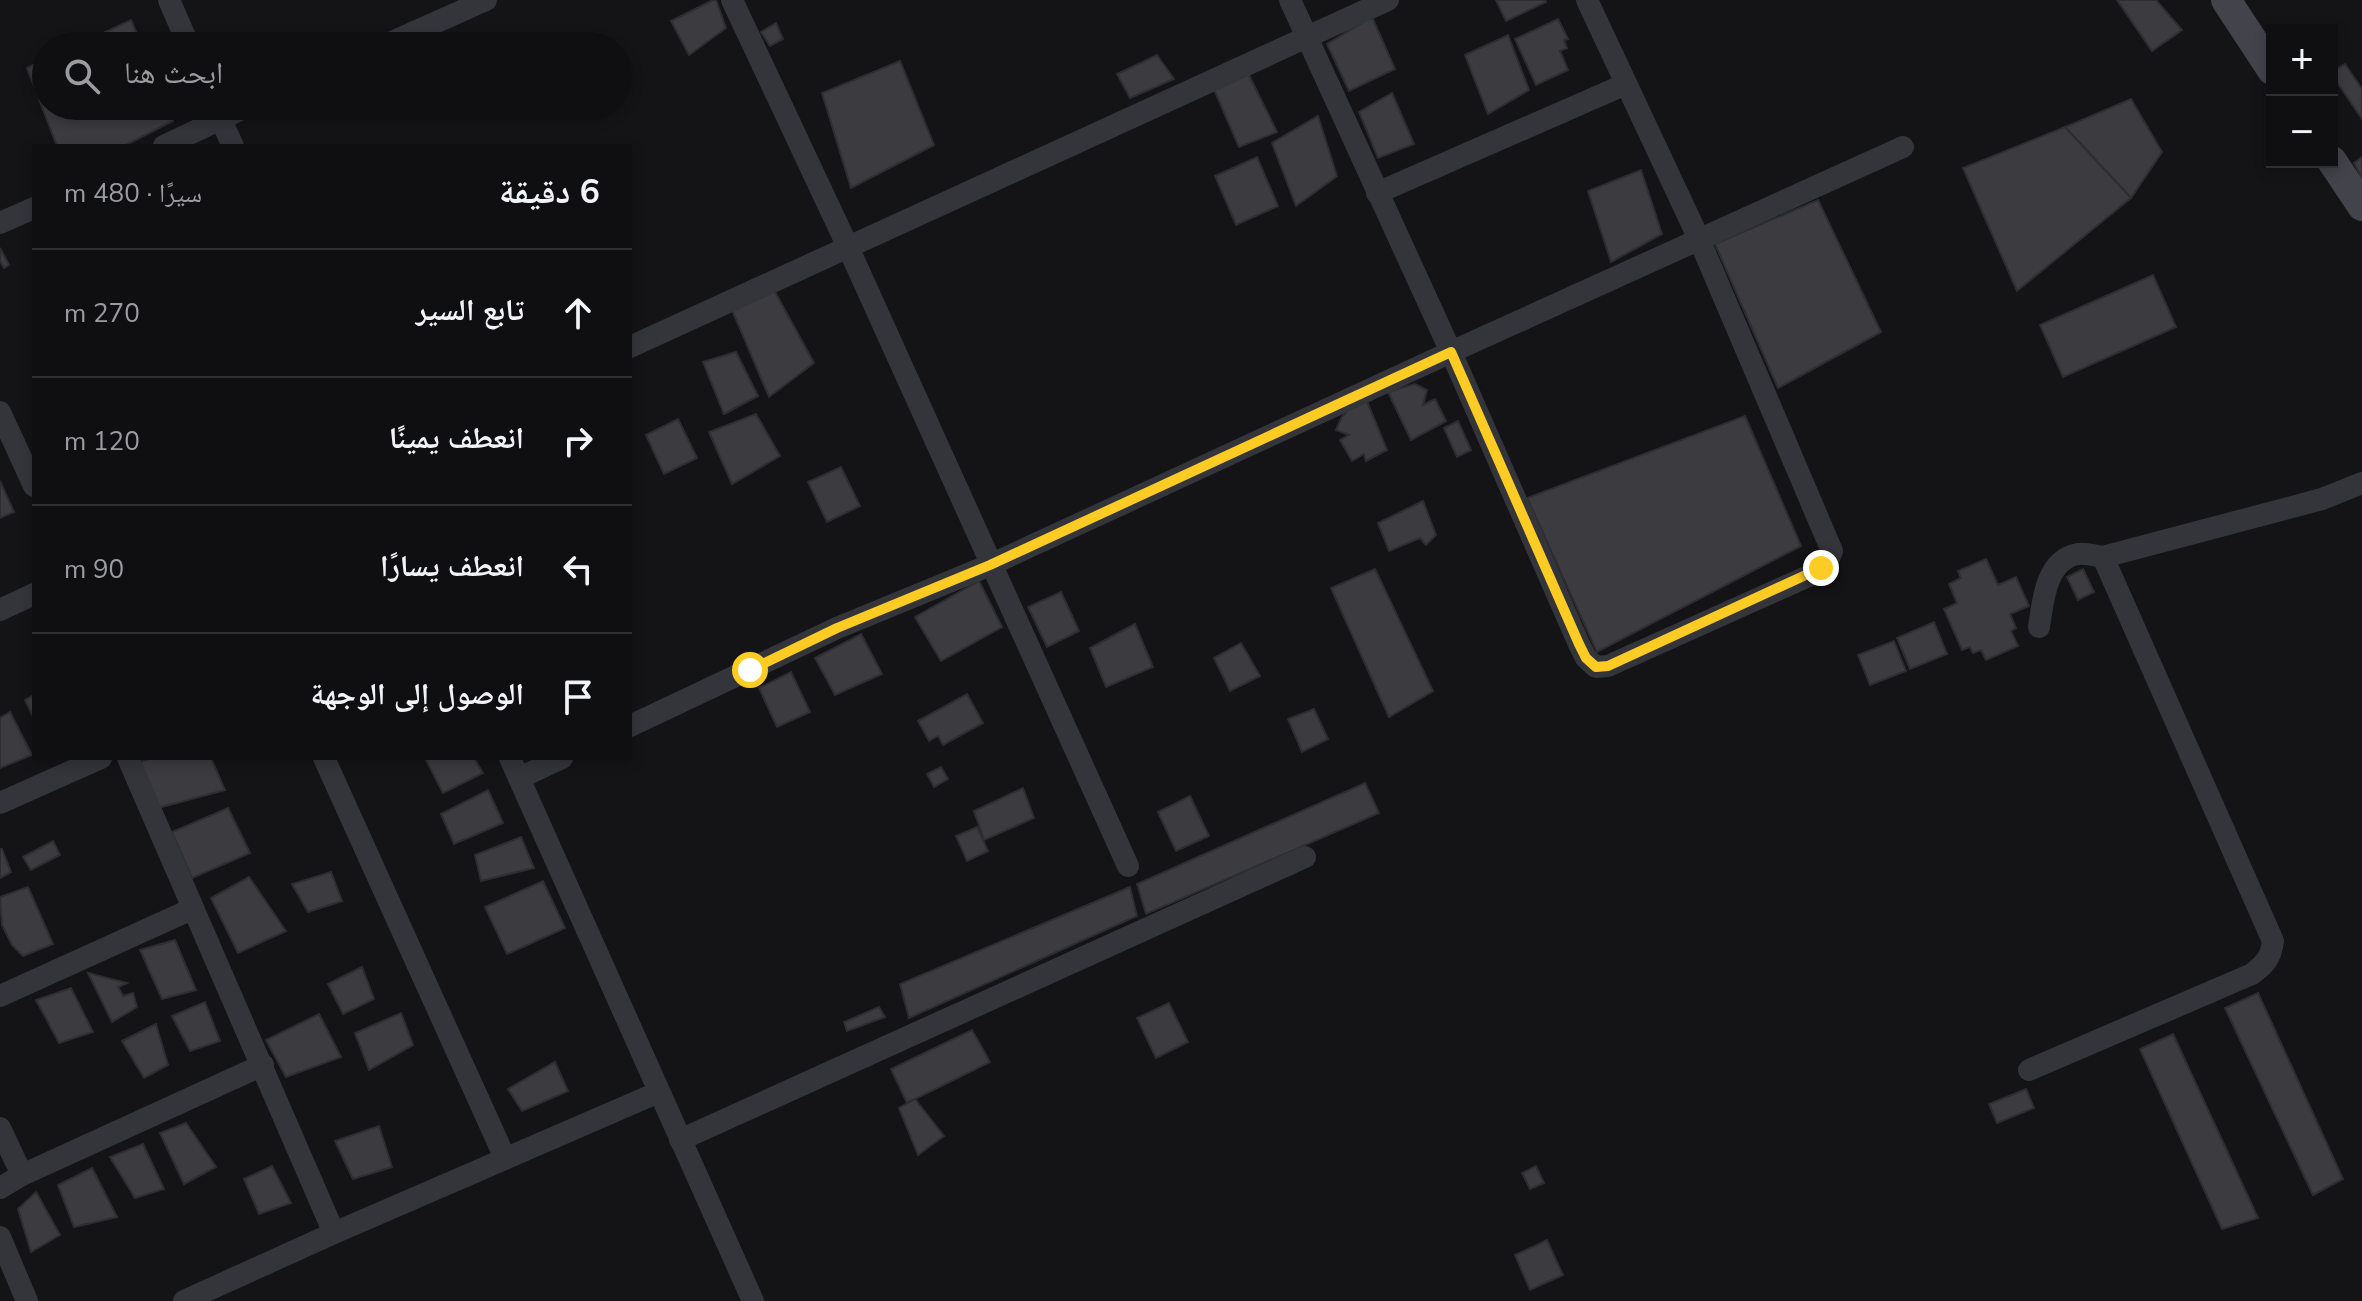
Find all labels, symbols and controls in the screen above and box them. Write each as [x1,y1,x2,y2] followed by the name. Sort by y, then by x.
[2266,24,2338,168] map controls
[2266,24,2338,96] button: +
[32,32,632,120] search box
[124,53,223,94] text: ابحث هنا
[60,54,104,98] icon: search
[2266,96,2338,168] button: −
[499,169,600,215] text: 6 دقيقة
[64,176,202,211] text: سيرًا · 480 m
[416,290,524,331] text: تابع السير
[556,291,600,335] icon: ahead
[64,296,140,331] text: 270 m
[389,418,524,459] text: انعطف يمينًا
[556,419,600,463] icon: right
[64,424,140,459] text: 120 m
[380,546,524,587] text: انعطف يسارًا
[556,547,600,591] icon: left
[1803,550,1839,586] route end
[64,552,124,587] text: 90 m
[732,652,768,688] route start
[311,674,524,715] text: الوصول إلى الوجهة
[556,675,600,719] icon: arrive

